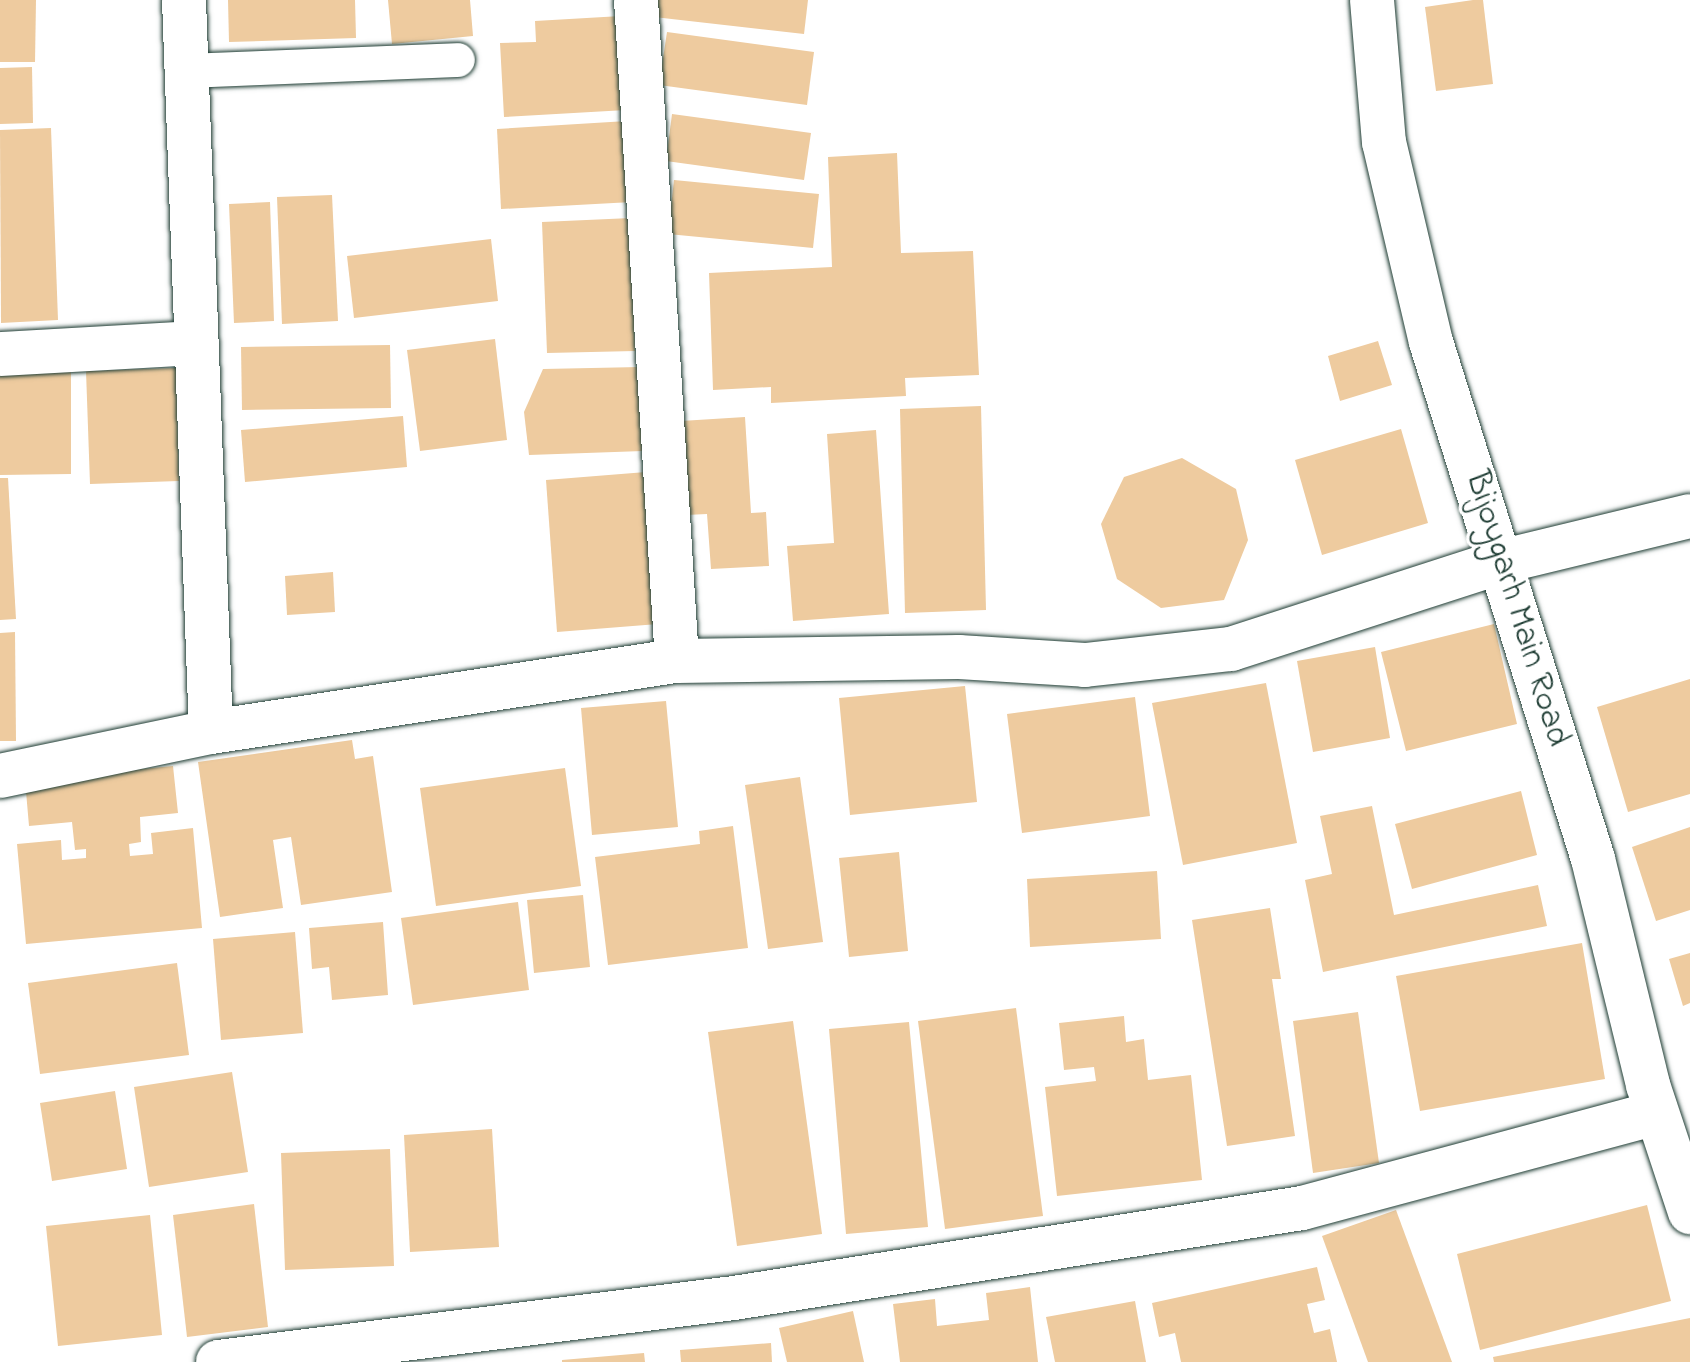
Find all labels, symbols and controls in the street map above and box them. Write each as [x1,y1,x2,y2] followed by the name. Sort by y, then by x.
[1455,466,1577,752] street label: Bijoygarh Main Road

